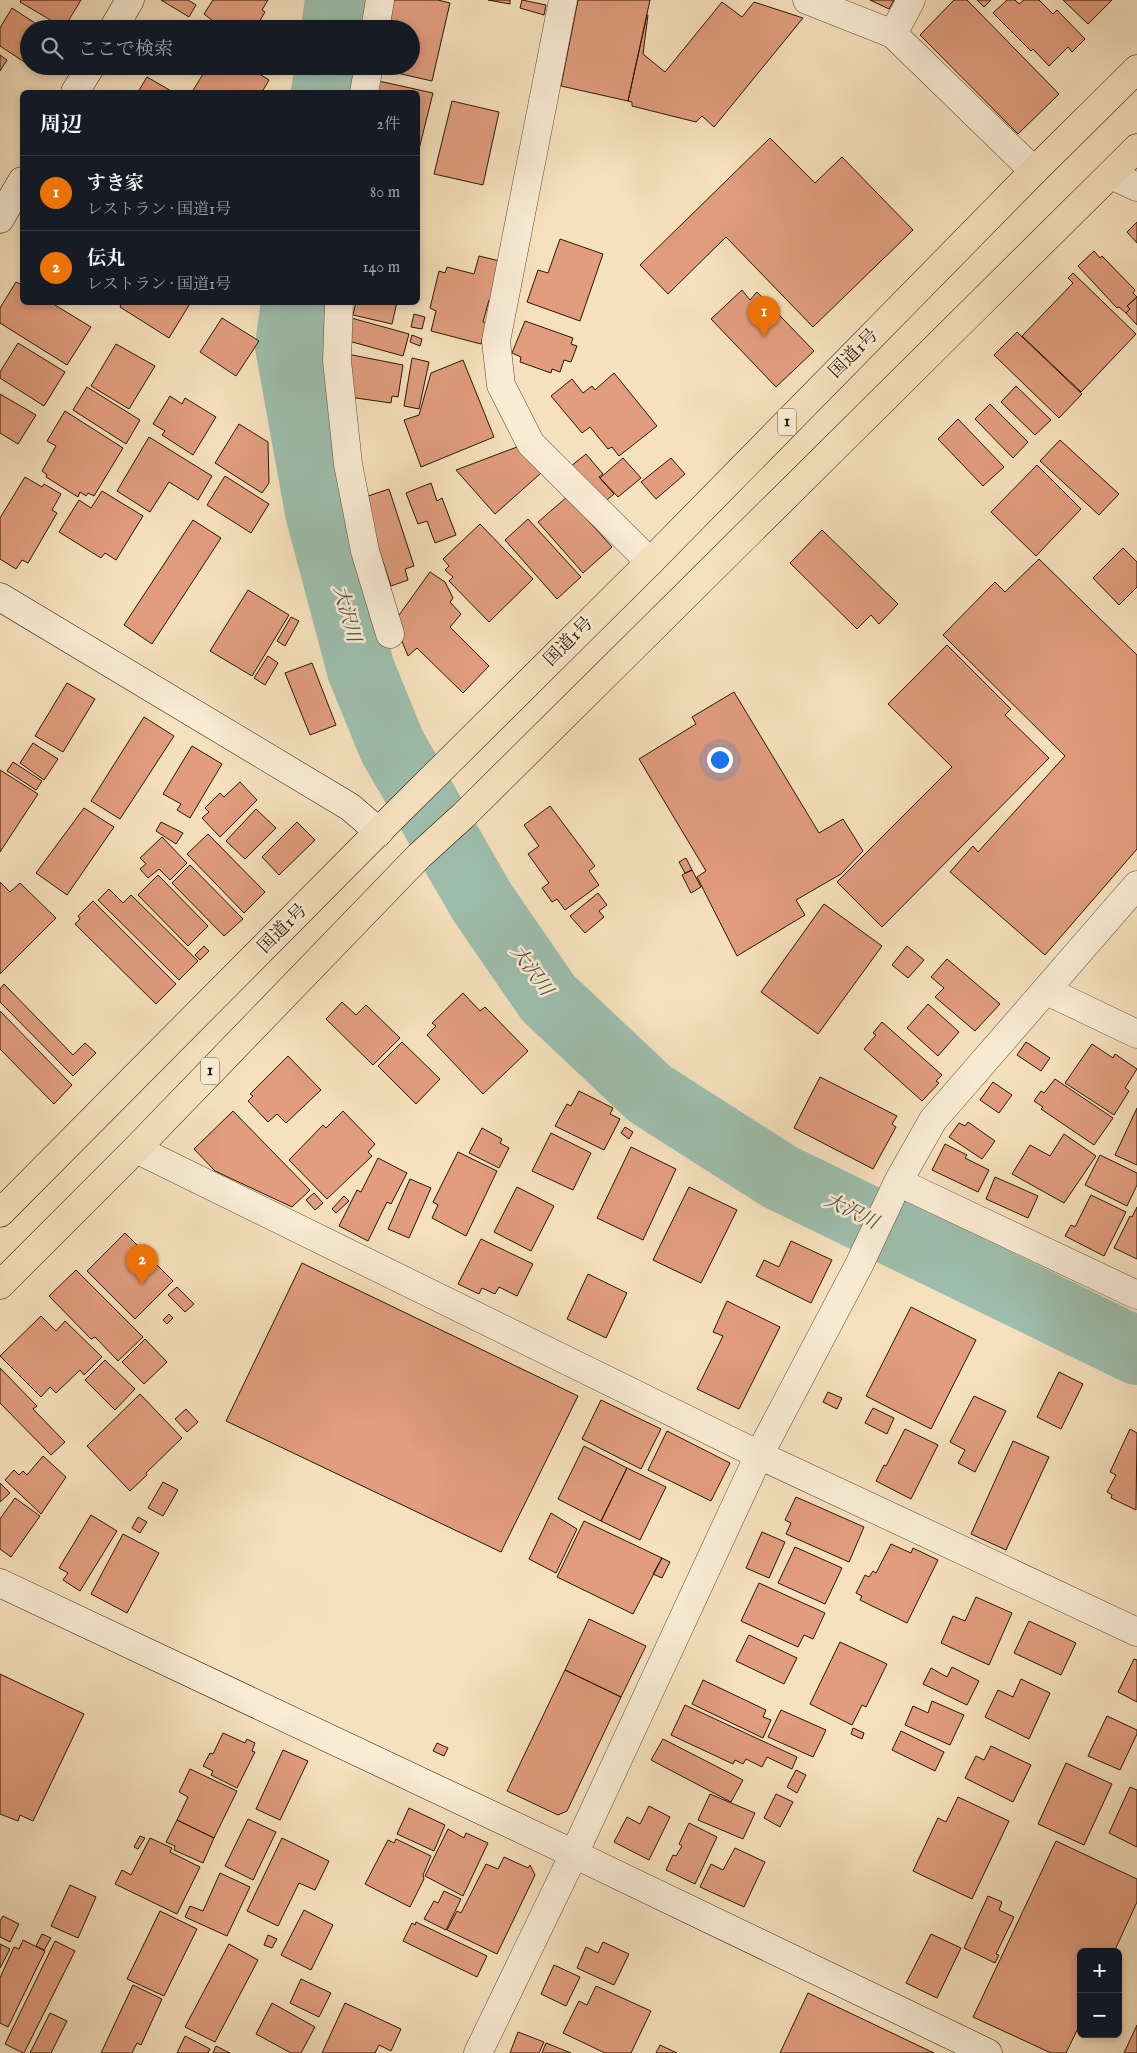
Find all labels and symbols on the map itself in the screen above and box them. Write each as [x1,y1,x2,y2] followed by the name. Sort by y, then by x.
[748,296,780,337] pin: 1
[824,324,884,384] street label: 国道1号
[778,408,796,436] road number: 1
[327,583,365,647] water label: 大沢川
[539,612,599,672] street label: 国道1号
[707,747,733,773] your location
[253,899,313,959] street label: 国道1号
[505,941,559,1003] water label: 大沢川
[201,1058,219,1084] road number: 1
[820,1189,884,1236] water label: 大沢川
[126,1244,158,1285] pin: 2

